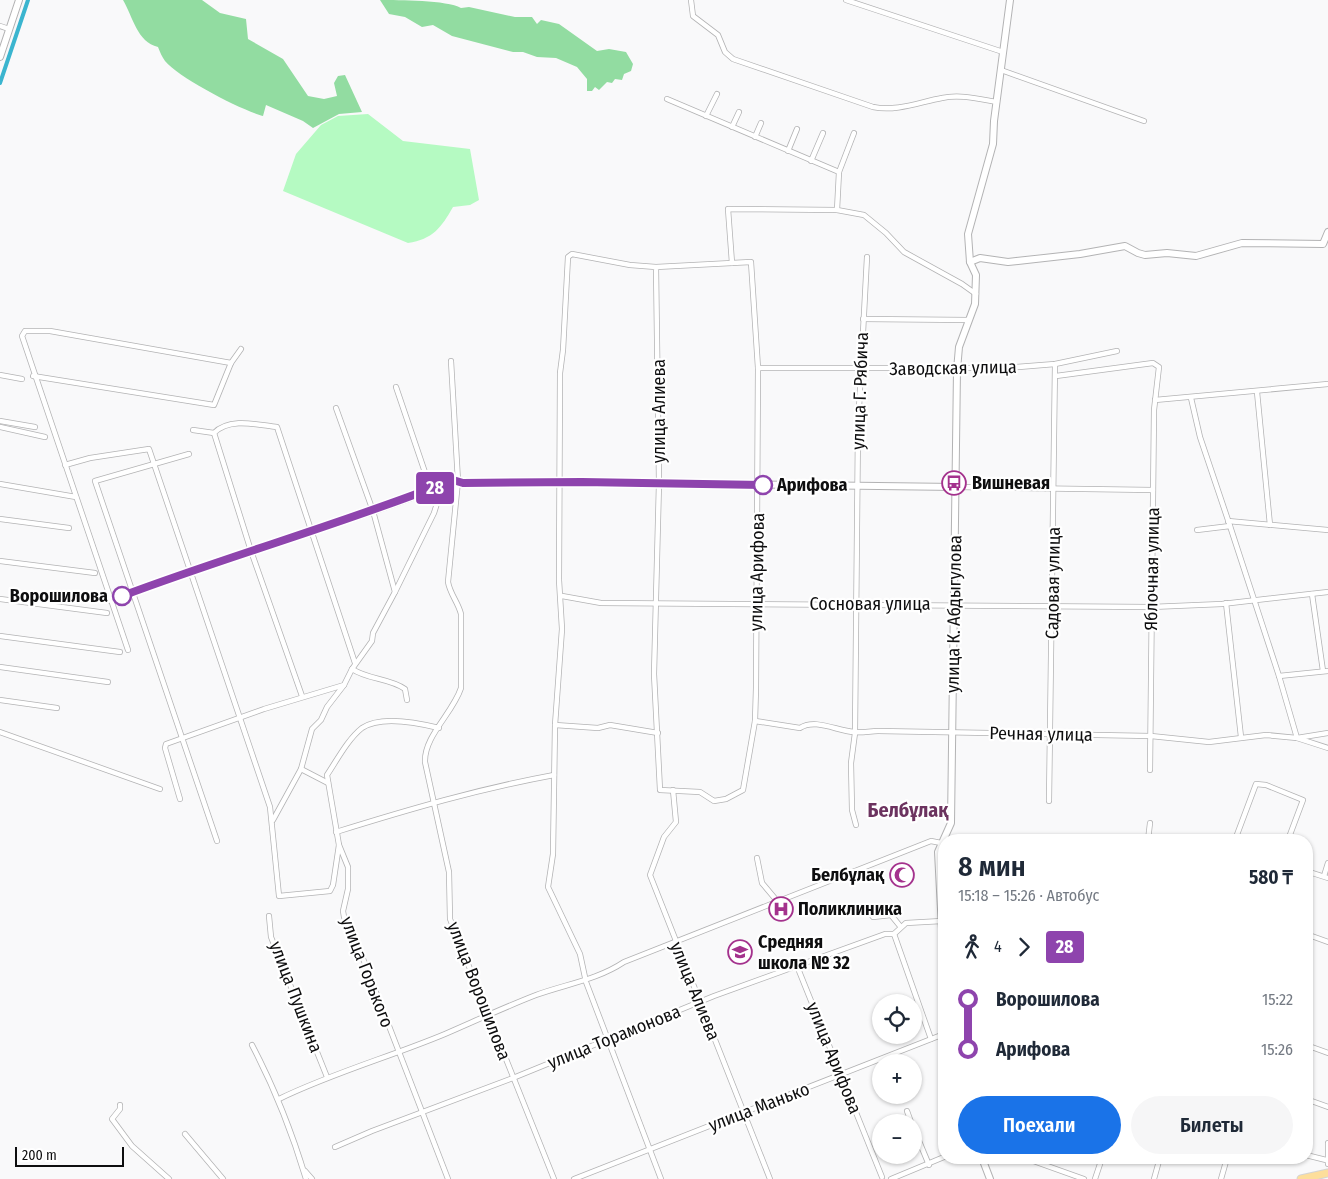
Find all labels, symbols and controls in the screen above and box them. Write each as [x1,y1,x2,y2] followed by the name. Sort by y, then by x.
[847,332,873,450] street label: улица Г. Рябича
[889,356,1017,380] street label: Заводская улица
[648,359,670,463] street label: улица Алиева
[941,470,967,496] bus stop icon: Вишневая
[412,472,458,504] line badge: 28
[972,472,1050,494] place label: Вишневая
[776,474,847,496] place label: Арифова
[753,475,773,495] marker: Арифова
[426,477,444,499] text: 28
[1140,507,1164,631] street label: Яблочная улица
[745,512,769,631] street label: улица Арифова
[1041,527,1065,639] street label: Садовая улица
[942,535,966,693] street label: улица К. Абдыгулова
[10,585,108,607] place label: Ворошилова
[112,586,132,606] marker: Ворошилова
[810,593,931,615] street label: Сосновая улица
[989,722,1093,746] street label: Речная улица
[868,798,949,822] district label: Белбұлақ
[958,850,1026,883] text: 8 мин
[889,862,915,888] mosque icon: Белбұлақ
[811,864,885,886] place label: Белбұлақ
[1249,866,1293,889] text: 580 ₸
[958,886,1099,905] text: 15:18 – 15:26 · Автобус
[768,896,794,922] hospital icon: Поликлиника
[798,898,902,920] place label: Поликлиника
[336,913,398,1031] street label: улица Горького
[442,919,516,1064] street label: улица Ворошилова
[758,931,850,974] place label: Средняя школа № 32
[958,933,986,961] icon: walk
[1010,933,1038,961] icon: forward
[1056,936,1074,958] text: 28
[994,937,1002,956] text: 4
[265,938,327,1056] street label: улица Пушкина
[665,939,725,1044] street label: улица Алиева
[727,939,753,965] school or university icon: Средняя школа № 32
[996,988,1100,1011] text: Ворошилова
[1262,990,1293,1009] text: 15:22
[872,994,922,1164] map controls
[872,994,922,1044] button: locate
[802,999,866,1117] street label: улица Арифова
[544,1000,684,1074] street label: улица Торамонова
[996,1038,1070,1061] text: Арифова
[1261,1040,1293,1059] text: 15:26
[872,1054,922,1104] button: +
[705,1078,813,1136] street label: улица Манько
[958,1096,1121,1154] button: Поехали
[1131,1096,1293,1154] button: Билеты
[872,1114,922,1164] button: −
[15,1144,124,1167] scale bar
[22,1147,57,1164] text: 200 m

